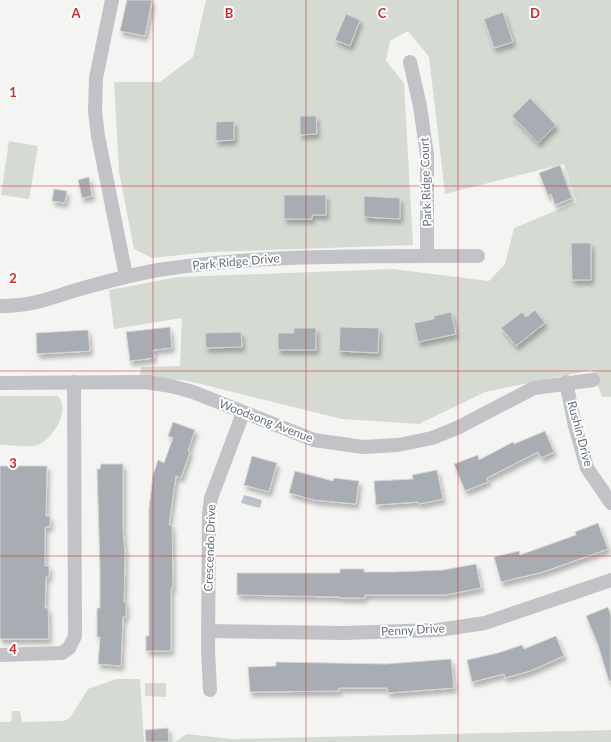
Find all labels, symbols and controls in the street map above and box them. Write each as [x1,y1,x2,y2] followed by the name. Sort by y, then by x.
[70,5,81,21] text: A
[225,5,234,21] text: B
[378,5,387,21] text: C
[530,5,540,21] text: D
[9,84,17,100] text: 1
[416,137,435,227] street label: Park Ridge Court
[192,250,280,273] street label: Park Ridge Drive
[9,270,17,286] text: 2
[217,396,315,445] street label: Woodsong Avenue
[565,400,596,468] street label: Rushin Drive
[9,455,17,471] text: 3
[200,504,219,592] street label: Crescendo Drive
[381,620,445,639] street label: Penny Drive
[9,641,17,657] text: 4

